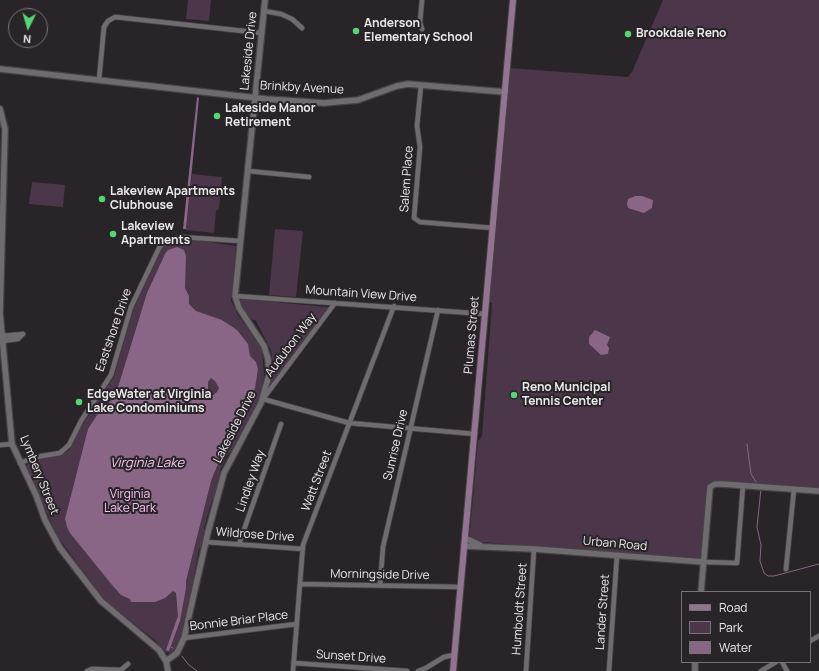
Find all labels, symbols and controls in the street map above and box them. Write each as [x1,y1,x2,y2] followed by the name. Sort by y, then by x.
[8,8,48,48] north arrow
[238,11,260,91] street label: Lakeside Drive
[364,17,473,45] place label: Anderson Elementary School
[351,26,361,36] marker: Anderson Elementary School
[636,27,726,41] place label: Brookdale Reno
[623,29,633,39] marker: Brookdale Reno
[22,32,32,47] text: N
[260,79,344,97] street label: Brinkby Avenue
[225,102,316,130] place label: Lakeside Manor Retirement
[212,111,222,121] marker: Lakeside Manor Retirement
[397,145,417,213] street label: Salem Place
[110,185,235,213] place label: Lakeview Apartments Clubhouse
[97,194,107,204] marker: Lakeview Apartments Clubhouse
[121,220,190,248] place label: Lakeview Apartments
[108,229,118,239] marker: Lakeview Apartments
[305,283,417,305] street label: Mountain View Drive
[93,287,135,373] street label: Eastshore Drive
[461,296,483,374] street label: Plumas Street
[262,310,320,380] street label: Audubon Way
[522,381,611,409] place label: Reno Municipal Tennis Center
[87,388,211,416] place label: EdgeWater at Virginia Lake Condominiums
[211,388,259,466] street label: Lakeside Drive
[509,390,519,400] marker: Reno Municipal Tennis Center
[74,397,84,407] marker: EdgeWater at Virginia Lake Condominiums
[381,408,411,482] street label: Sunrise Drive
[17,433,61,517] street label: Lymbery Street
[234,448,268,514] street label: Lindley Way
[299,449,335,513] street label: Watt Street
[110,455,184,471] water label: Virginia Lake
[104,488,156,516] park label: Virginia Lake Park
[215,525,295,545] street label: Wildrose Drive
[582,534,648,554] street label: Urban Road
[510,563,530,655] street label: Humboldt Street
[330,567,430,583] street label: Morningside Drive
[593,574,613,650] street label: Lander Street
[681,591,811,663] legend
[719,599,747,616] text: Road
[189,608,289,634] street label: Bonnie Briar Place
[719,619,743,636] text: Park
[719,639,752,656] text: Water
[315,647,387,667] street label: Sunset Drive

